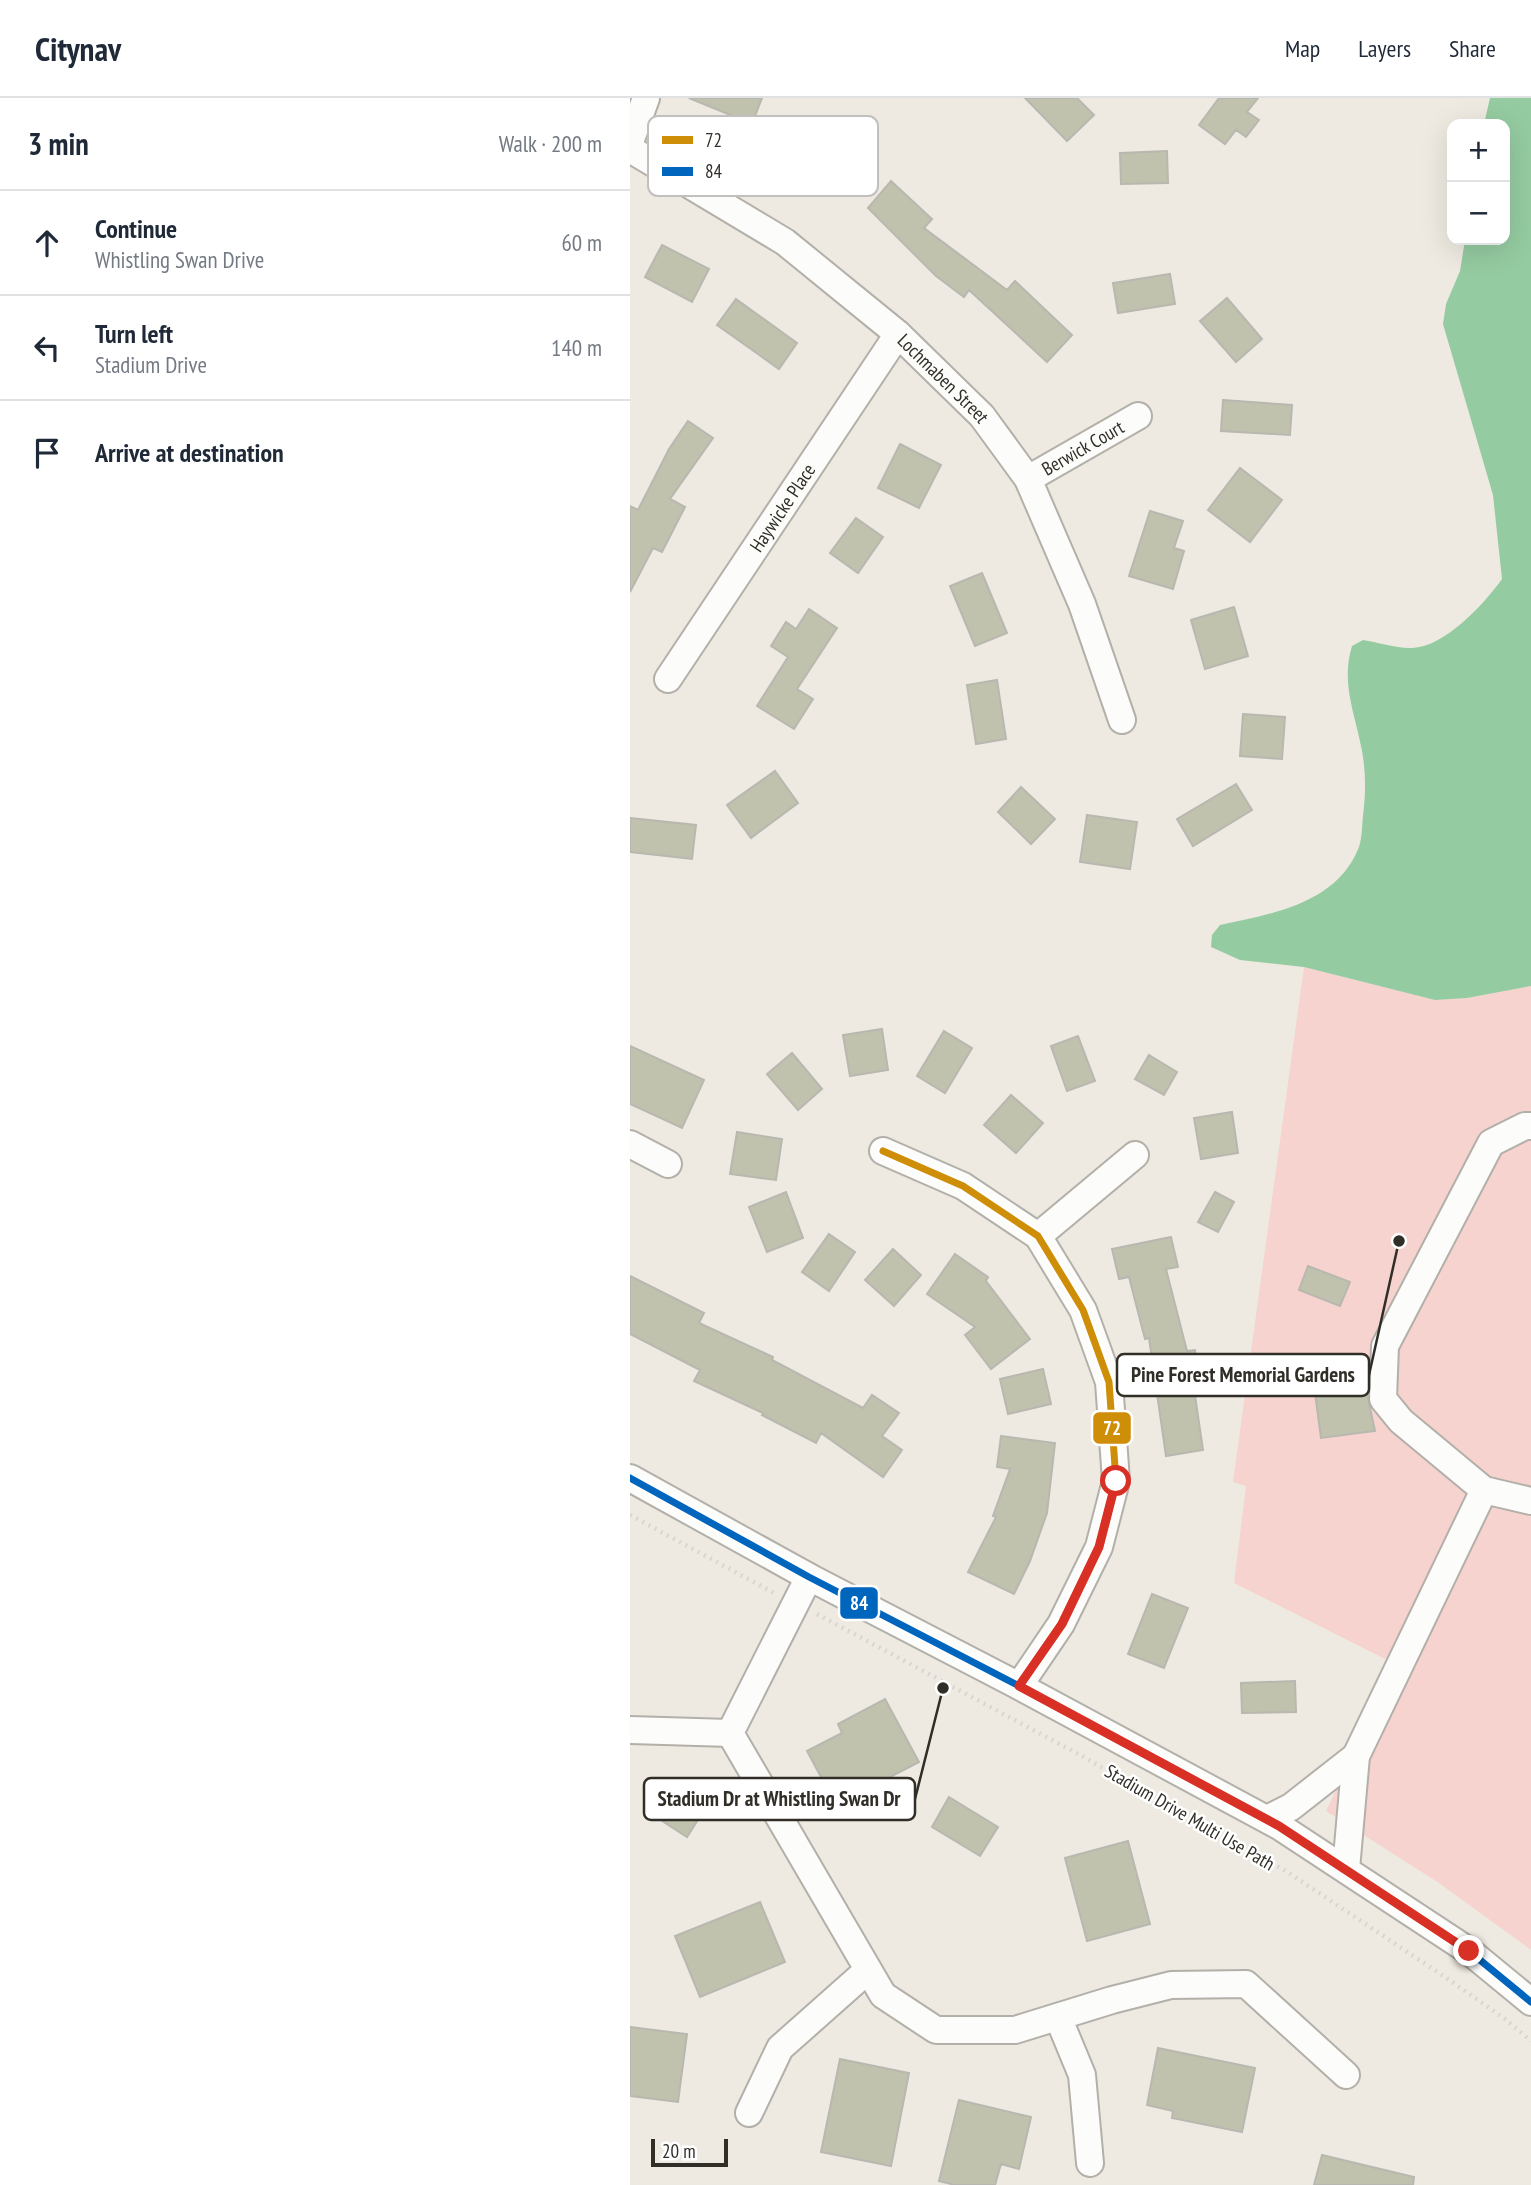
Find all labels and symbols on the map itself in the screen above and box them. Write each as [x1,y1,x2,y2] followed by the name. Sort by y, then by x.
[648,116,878,196] legend
[705,128,722,152] text: 72
[705,159,723,183] text: 84
[893,328,995,428] street label: Lochmaben Street
[1037,414,1129,481] street label: Berwick Court
[744,459,820,556] street label: Haywicke Place
[1117,1354,1369,1396] callout: Pine Forest Memorial Gardens
[1131,1361,1355,1388] text: Pine Forest Memorial Gardens
[1092,1411,1132,1445] line badge: 72
[1103,1416,1121,1440] text: 72
[1100,1465,1131,1496] route start
[839,1586,879,1620] line badge: 84
[850,1591,868,1615] text: 84
[1101,1759,1279,1875] street label: Stadium Drive Multi Use Path
[644,1778,915,1820] callout: Stadium Dr at Whistling Swan Dr
[657,1785,901,1812] text: Stadium Dr at Whistling Swan Dr
[1453,1935,1484,1966] route end
[651,2136,728,2168] scale bar

